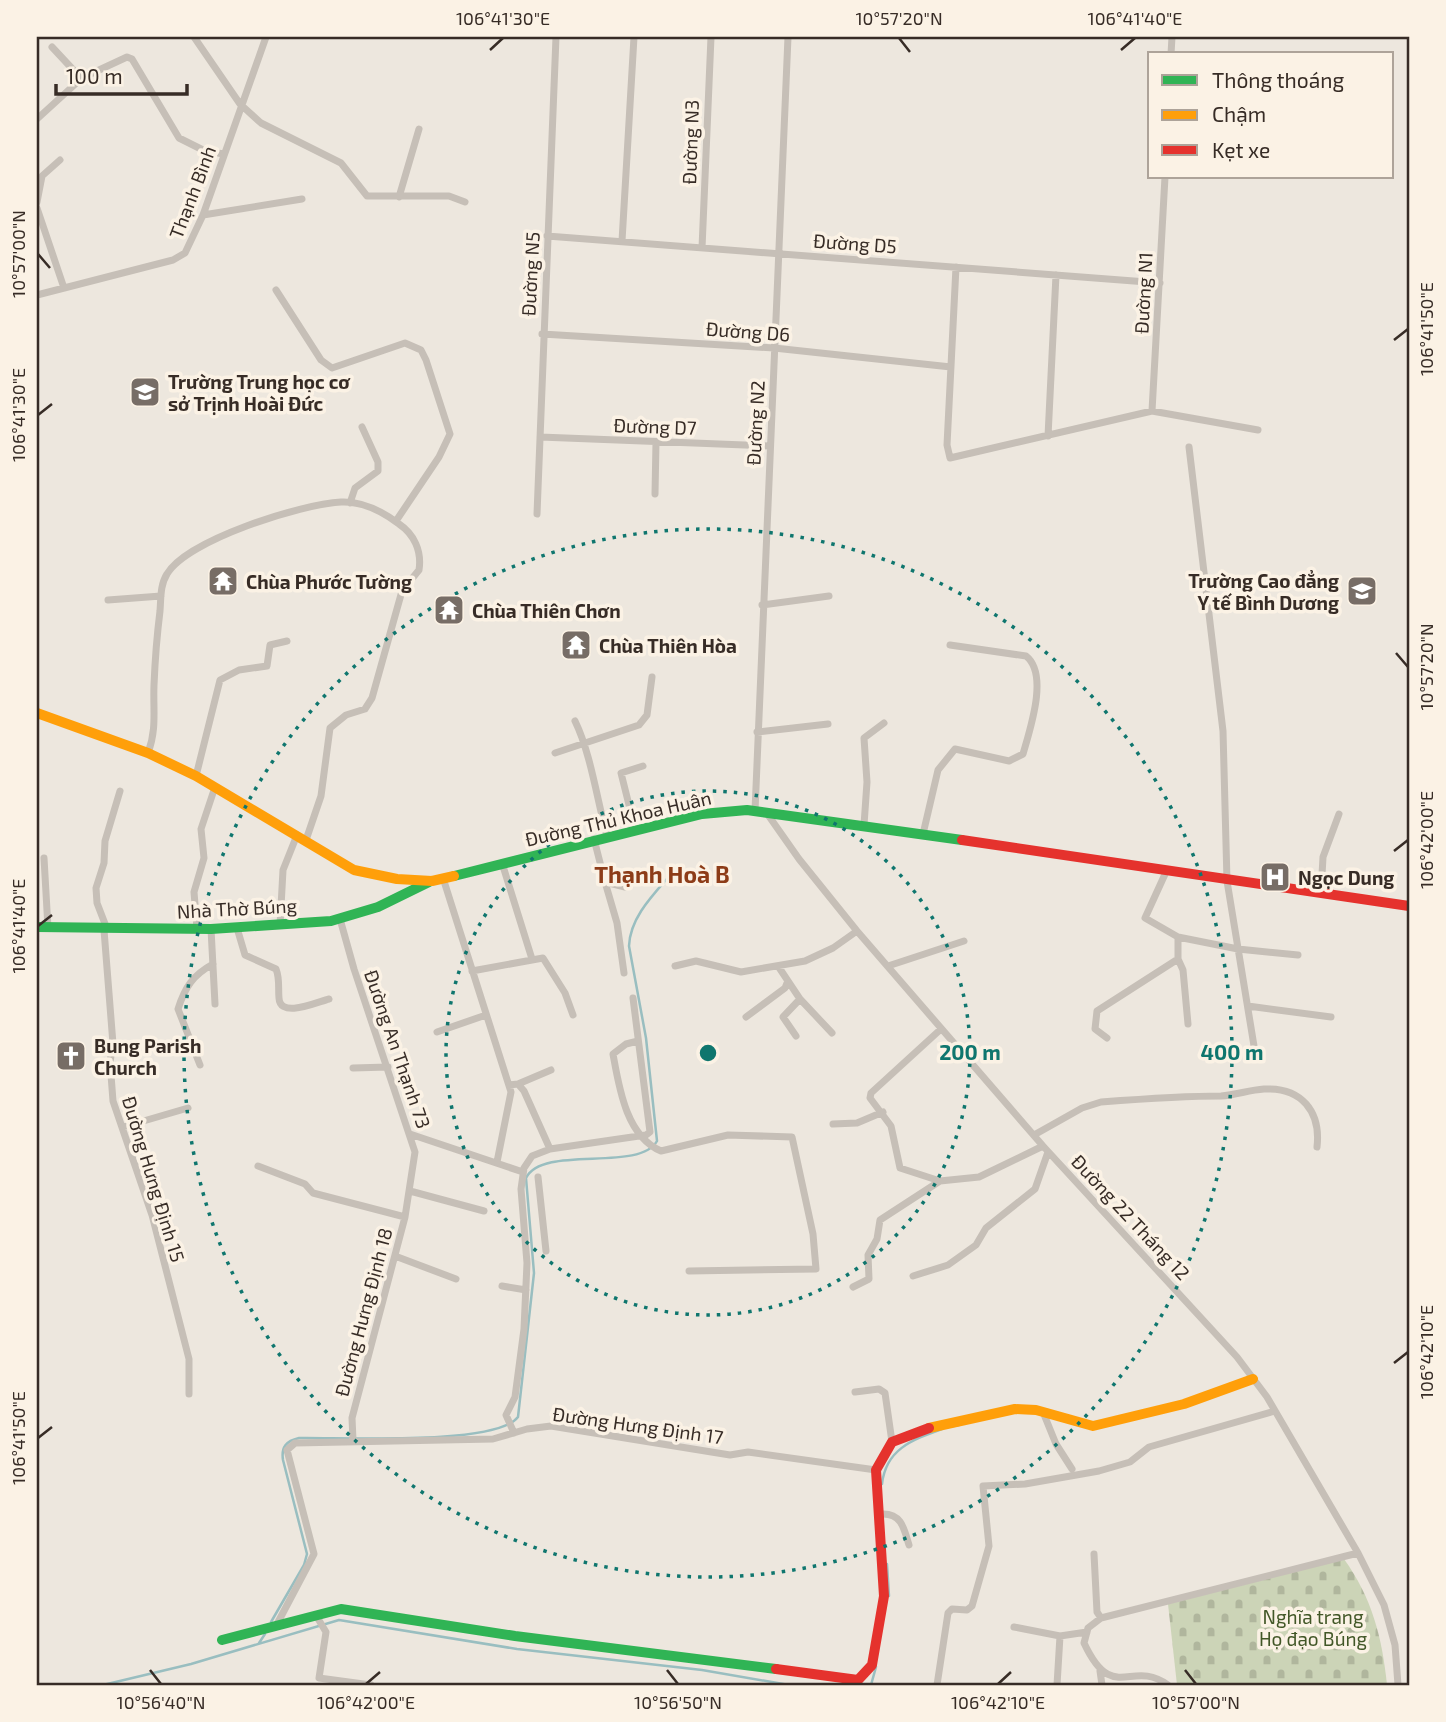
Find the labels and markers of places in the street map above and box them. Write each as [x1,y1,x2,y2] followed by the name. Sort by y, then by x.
[168,370,351,415] place label: Trường Trung học cơ sở Trịnh Hoài Đức
[128,375,162,409] school or university icon: Trường Trung học cơ sở Trịnh Hoài Đức
[206,564,240,598] temple icon: Chùa Phước Tường
[1188,569,1339,614] place label: Trường Cao đẳng Y tế Bình Dương
[246,570,412,593] place label: Chùa Phước Tường
[1345,574,1379,608] school or university icon: Trường Cao đẳng Y tế Bình Dương
[432,593,466,627] temple icon: Chùa Thiên Chơn
[472,599,621,622] place label: Chùa Thiên Chơn
[559,628,593,662] temple icon: Chùa Thiên Hòa
[599,634,737,657] place label: Chùa Thiên Hòa
[1258,860,1292,894] hospital icon: Ngọc Dung
[1298,866,1394,889] place label: Ngọc Dung
[94,1034,201,1079] place label: Bung Parish Church
[54,1039,88,1073] church icon: Bung Parish Church
[696,1041,720,1065] centre of rings

